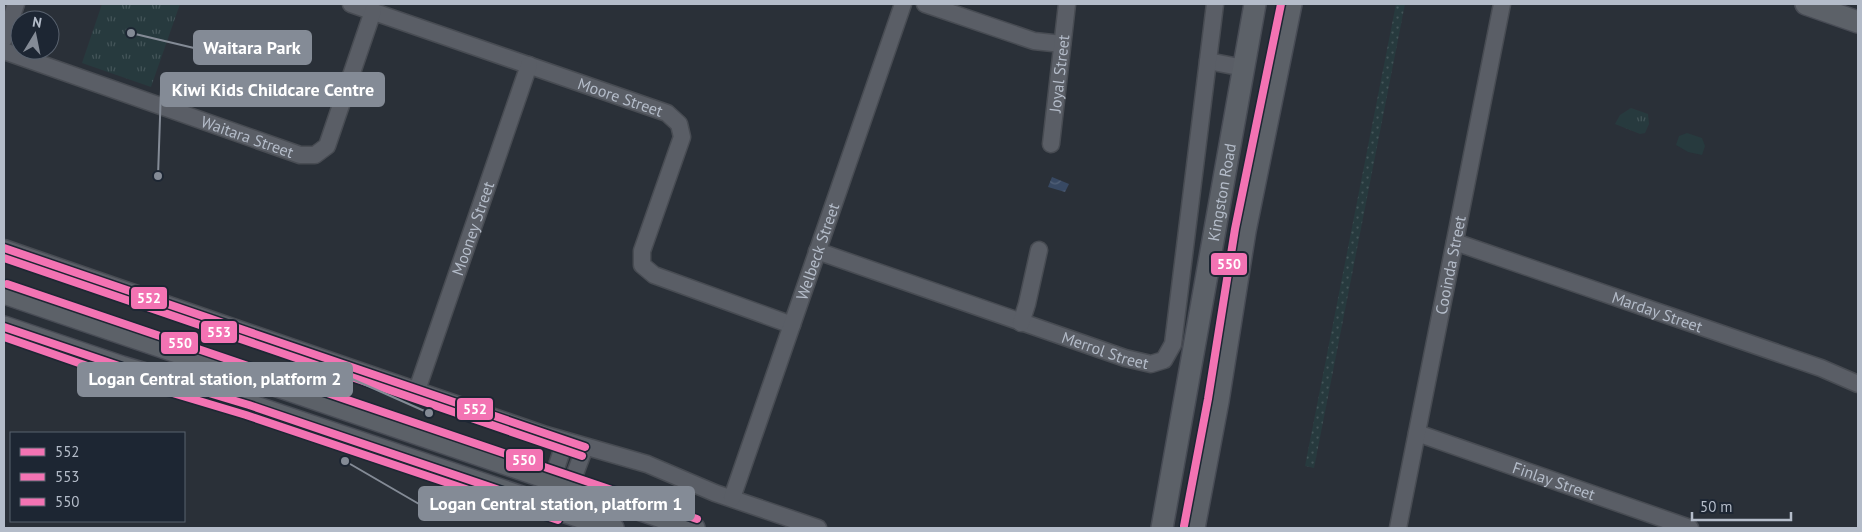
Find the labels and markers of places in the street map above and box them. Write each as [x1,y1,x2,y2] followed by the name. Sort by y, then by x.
[194,31,311,64] callout: Waitara Park
[161,73,384,106] callout: Kiwi Kids Childcare Centre
[78,363,352,396] callout: Logan Central station, platform 2
[419,487,694,520] callout: Logan Central station, platform 1

